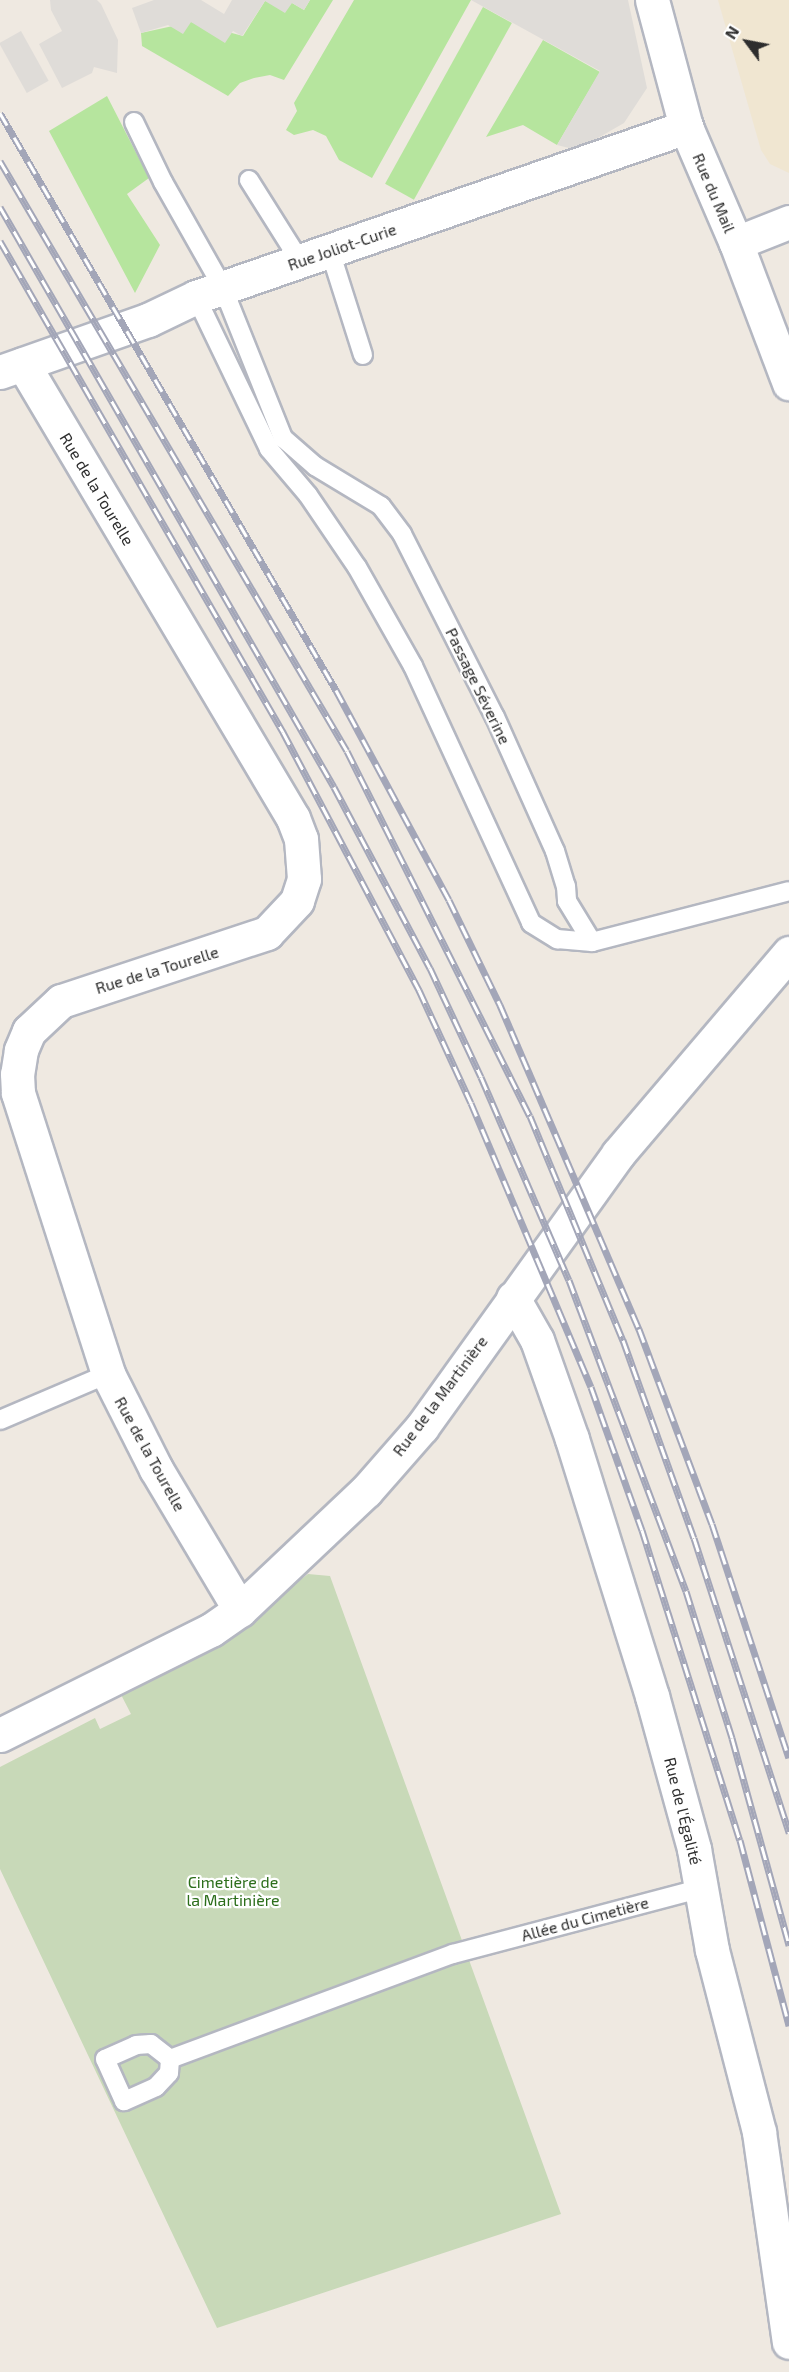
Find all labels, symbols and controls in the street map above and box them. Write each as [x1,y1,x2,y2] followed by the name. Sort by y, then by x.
[717,12,777,72] north arrow
[720,22,742,42] text: N
[689,150,739,236] street label: Rue du Mail
[285,219,399,275] street label: Rue Joliot-Curie
[56,429,138,549] street label: Rue de la Tourelle
[442,625,514,747] street label: Passage Séverine
[93,942,221,998] street label: Rue de la Tourelle
[389,1332,491,1460] street label: Rue de la Martinière
[111,1393,189,1515] street label: Rue de la Tourelle
[660,1755,706,1867] street label: Rue de l'Égalité
[186,1872,280,1910] park label: Cimetière de la Martinière
[519,1893,651,1945] street label: Allée du Cimetière

